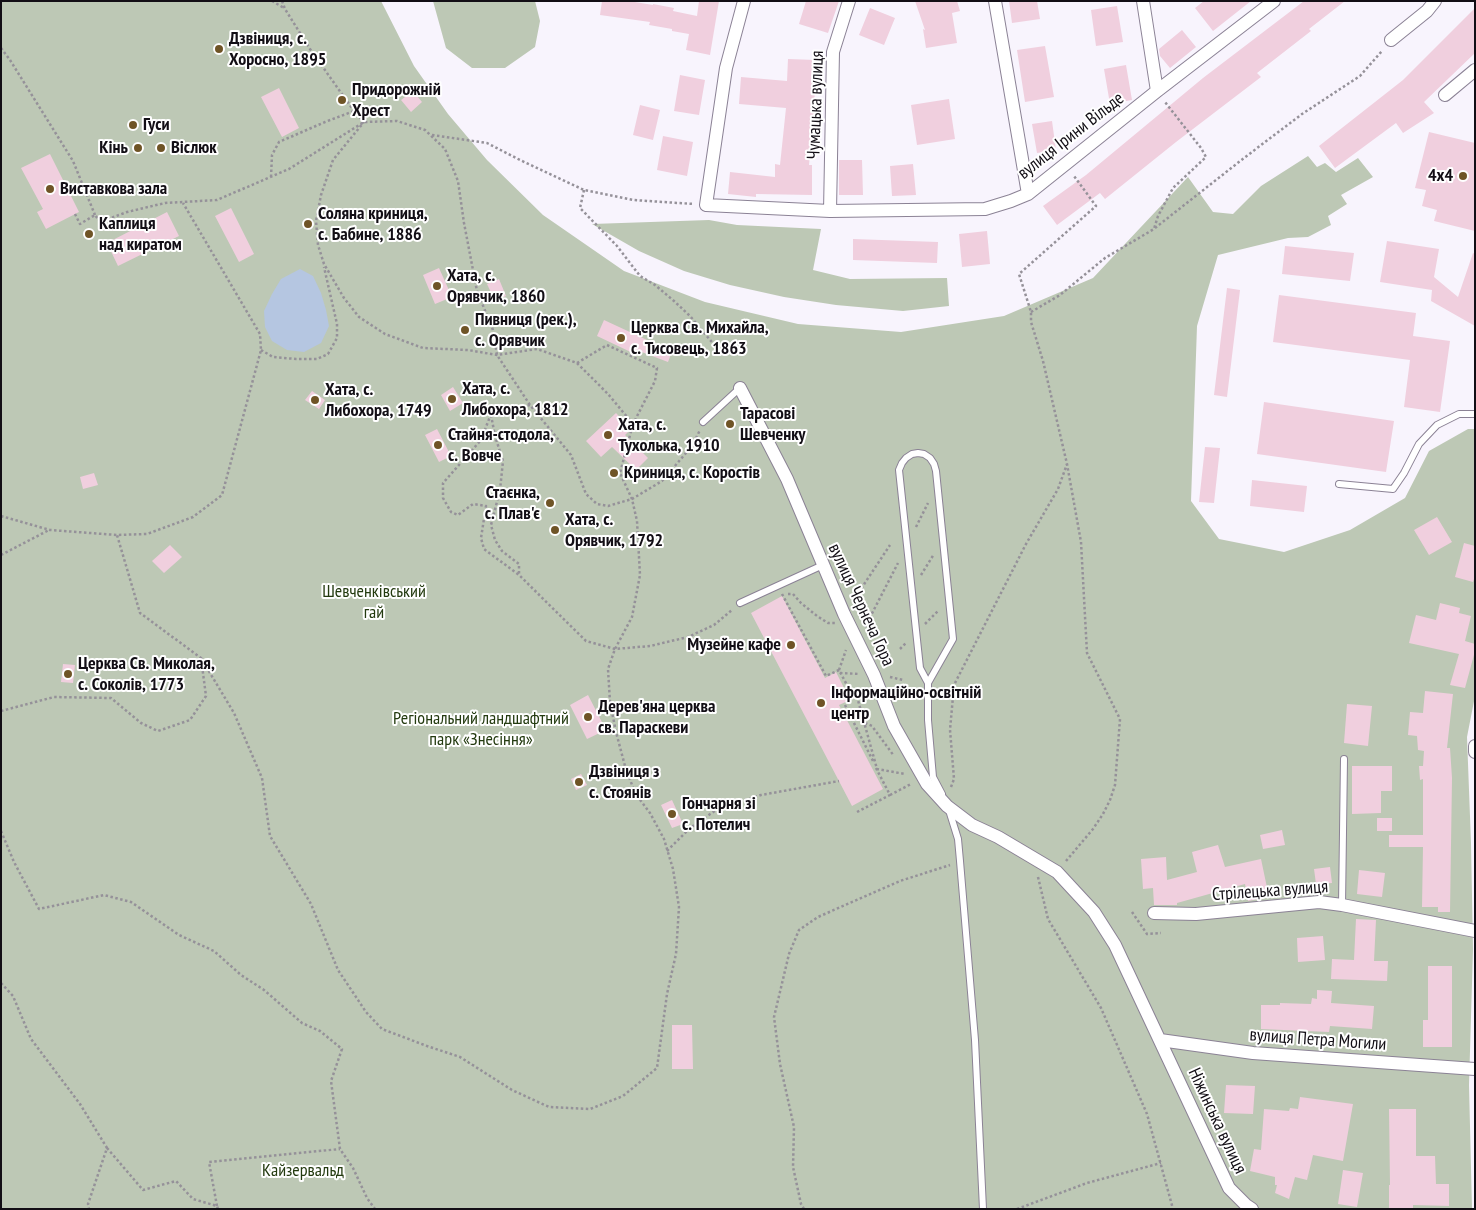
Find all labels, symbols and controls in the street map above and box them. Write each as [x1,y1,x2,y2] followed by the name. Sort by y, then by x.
[229,28,326,70] place label: Дзвіниця, с. Хоросно, 1895
[213,43,225,55] marker: Дзвіниця, с. Хоросно, 1895
[803,50,829,160] street label: Чумацька вулиця
[352,79,441,122] place label: Придорожній Хрест
[1014,88,1128,184] street label: вулиця Ірини Вільде
[336,94,348,106] marker: Придорожній Хрест
[143,114,170,136] place label: Гуси
[127,119,139,131] marker: Гуси
[99,137,128,159] place label: Кінь
[171,137,217,159] place label: Віслюк
[132,142,144,154] marker: Кінь
[155,142,167,154] marker: Віслюк
[1428,165,1453,187] place label: 4х4
[1457,170,1469,182] marker: 4х4
[60,178,167,200] place label: Виставкова зала
[44,183,56,195] marker: Виставкова зала
[318,203,428,245] place label: Соляна криниця, с. Бабине, 1886
[99,213,182,255] place label: Каплиця над киратом
[302,218,314,230] marker: Соляна криниця, с. Бабине, 1886
[83,228,95,240] marker: Каплиця над киратом
[447,265,545,308] place label: Хата, с. Орявчик, 1860
[431,280,443,292] marker: Хата, с. Орявчик, 1860
[475,309,577,352] place label: Пивниця (рек.), с. Орявчик
[631,317,769,359] place label: Церква Св. Михайла, с. Тисовець, 1863
[459,324,471,336] marker: Пивниця (рек.), с. Орявчик
[615,332,627,344] marker: Церква Св. Михайла, с. Тисовець, 1863
[462,378,569,420] place label: Хата, с. Либохора, 1812
[325,379,432,422] place label: Хата, с. Либохора, 1749
[446,393,458,405] marker: Хата, с. Либохора, 1812
[309,394,321,406] marker: Хата, с. Либохора, 1749
[740,403,806,446] place label: Тарасові Шевченку
[618,414,720,456] place label: Хата, с. Тухолька, 1910
[724,418,736,430] marker: Тарасові Шевченку
[448,424,554,466] place label: Стайня-стодола, с. Вовче
[602,429,614,441] marker: Хата, с. Тухолька, 1910
[432,439,444,451] marker: Стайня-стодола, с. Вовче
[624,462,760,484] place label: Криниця, с. Коростів
[608,467,620,479] marker: Криниця, с. Коростів
[485,482,540,524] place label: Стаєнка, с. Плав'є
[544,497,556,509] marker: Стаєнка, с. Плав'є
[565,509,663,552] place label: Хата, с. Орявчик, 1792
[549,524,561,536] marker: Хата, с. Орявчик, 1792
[823,540,899,670] street label: вулиця Чернеча Гора
[322,581,426,624] park label: Шевченківський гай
[687,634,781,656] place label: Музейне кафе
[785,639,797,651] marker: Музейне кафе
[78,653,215,696] place label: Церква Св. Миколая, с. Соколів, 1773
[62,668,74,680] marker: Церква Св. Миколая, с. Соколів, 1773
[831,682,981,724] place label: Інформаційно-освітній центр
[598,696,715,739] place label: Дерев'яна церква св. Параскеви
[815,697,827,709] marker: Інформаційно-освітній центр
[393,708,569,751] park label: Регіональний ландшафтний парк «Знесіння»
[582,711,594,723] marker: Дерев'яна церква св. Параскеви
[589,761,659,804] place label: Дзвіниця з с. Стоянів
[573,776,585,788] marker: Дзвіниця з с. Стоянів
[682,793,756,836] place label: Гончарня зі с. Потелич
[666,808,678,820] marker: Гончарня зі с. Потелич
[1211,876,1329,906] street label: Стрілецька вулиця
[1249,1024,1387,1056] street label: вулиця Петра Могили
[1183,1065,1251,1177] street label: Ніжинська вулиця
[262,1160,344,1182] park label: Кайзервальд

